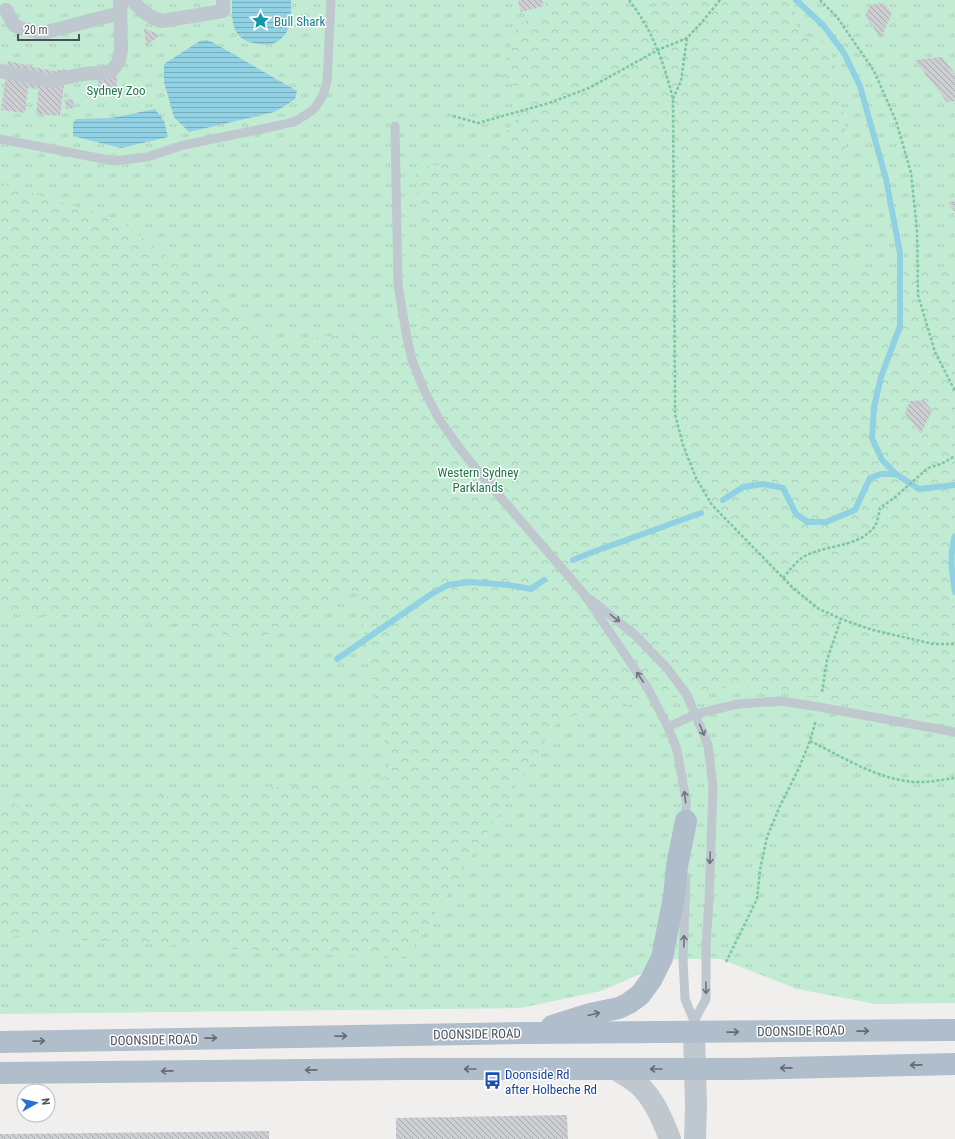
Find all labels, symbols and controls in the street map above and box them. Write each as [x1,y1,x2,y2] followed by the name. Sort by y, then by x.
[251,11,271,31] place icon: Bull Shark
[274,14,326,29] place label: Bull Shark
[18,16,79,42] scale bar
[24,23,48,37] text: 20 m
[87,83,145,98] park label: Sydney Zoo
[437,465,519,495] park label: Western Sydney Parklands
[609,614,620,623] one-way arrow
[636,672,644,683] one-way arrow
[699,723,707,735] one-way arrow
[681,791,689,804] one-way arrow
[707,851,714,864] one-way arrow
[680,935,688,948] one-way arrow
[702,981,710,994] one-way arrow
[587,1009,600,1017] one-way arrow
[757,1023,845,1039] street label: DOONSIDE ROAD
[433,1026,521,1042] street label: DOONSIDE ROAD
[856,1027,869,1035] one-way arrow
[726,1028,739,1036] one-way arrow
[110,1032,198,1048] street label: DOONSIDE ROAD
[334,1032,347,1040] one-way arrow
[204,1035,217,1042] one-way arrow
[32,1037,45,1045] one-way arrow
[910,1061,923,1069] one-way arrow
[780,1064,793,1072] one-way arrow
[464,1065,477,1073] one-way arrow
[650,1065,663,1073] one-way arrow
[305,1066,318,1074] one-way arrow
[161,1067,174,1075] one-way arrow
[505,1067,597,1097] place label: Doonside Rd after Holbeche Rd
[482,1071,502,1091] bus stop icon: Doonside Rd after Holbeche Rd
[16,1083,56,1123] north arrow
[39,1097,52,1106] text: N

